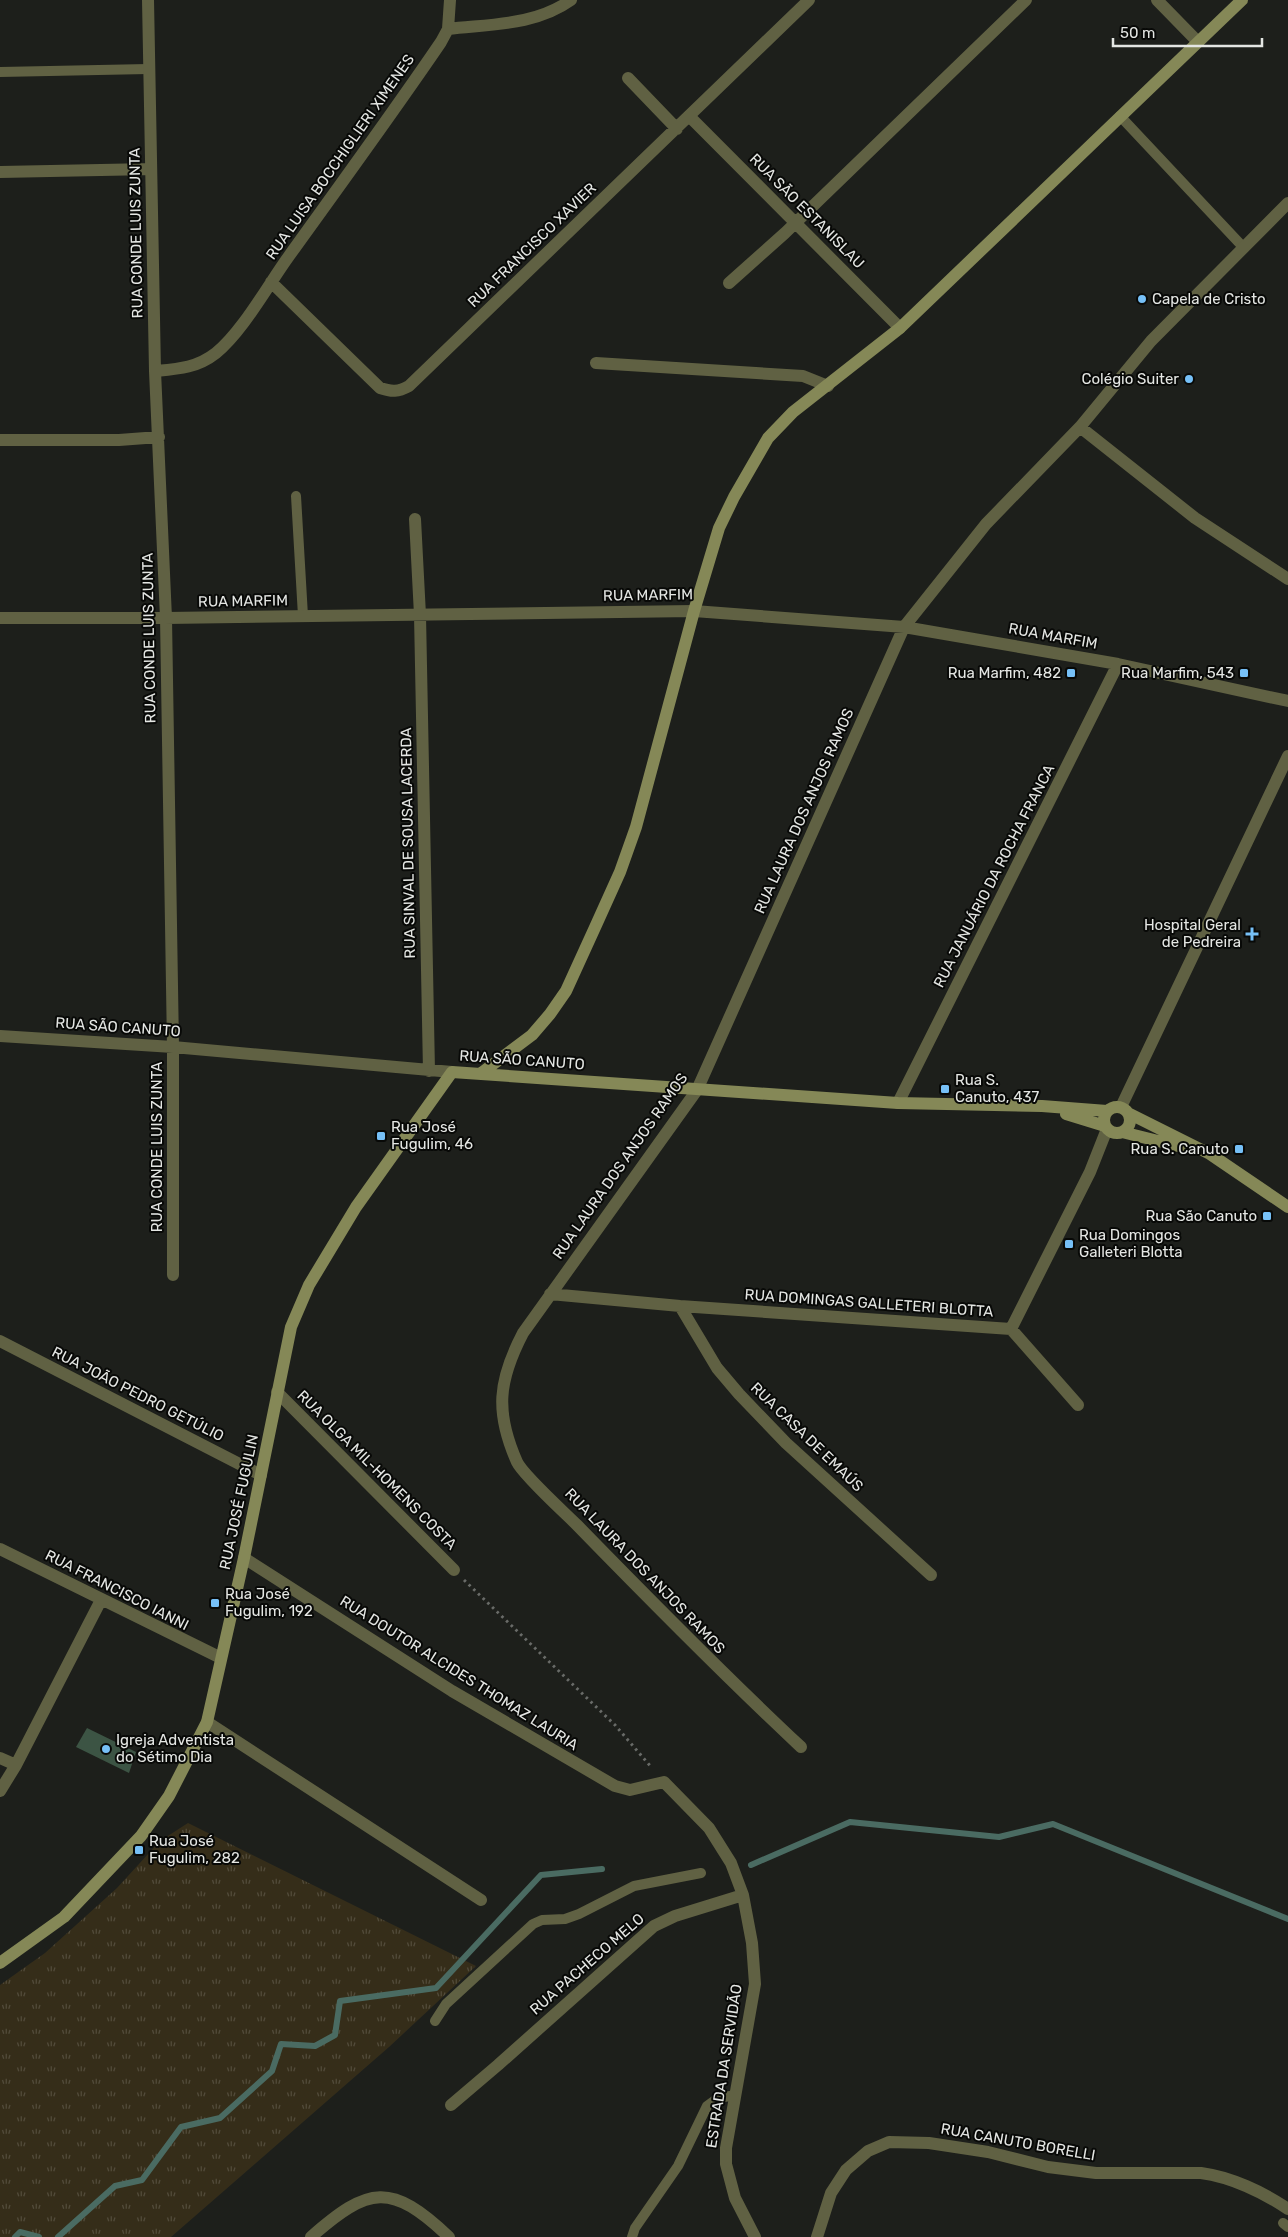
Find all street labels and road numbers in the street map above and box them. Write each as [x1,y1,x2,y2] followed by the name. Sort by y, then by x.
[262,51,418,263] street label: RUA LUISA BOCCHIGLIERI XIMENES
[126,148,146,318] street label: RUA CONDE LUIS ZUNTA
[746,150,868,272] street label: RUA SÃO ESTANISLAU
[464,179,600,311] street label: RUA FRANCISCO XAVIER
[139,553,159,723] street label: RUA CONDE LUIS ZUNTA
[603,585,693,605] street label: RUA MARFIM
[198,591,288,611] street label: RUA MARFIM
[1007,619,1099,653] street label: RUA MARFIM
[750,706,858,916] street label: RUA LAURA DOS ANJOS RAMOS
[397,727,419,959] street label: RUA SINVAL DE SOUSA LACERDA
[930,761,1058,991] street label: RUA JANUÁRIO DA ROCHA FRANCA
[55,1014,181,1040] street label: RUA SÃO CANUTO
[459,1047,585,1073] street label: RUA SÃO CANUTO
[148,1062,166,1232] street label: RUA CONDE LUIS ZUNTA
[549,1070,691,1262] street label: RUA LAURA DOS ANJOS RAMOS
[744,1285,994,1321] street label: RUA DOMINGAS GALLETERI BLOTTA
[49,1343,227,1445] street label: RUA JOÃO PEDRO GETÚLIO
[747,1379,867,1495] street label: RUA CASA DE EMAÚS
[294,1387,460,1553] street label: RUA OLGA MIL-HOMENS COSTA
[216,1433,262,1571] street label: RUA JOSÉ FUGULIN
[561,1485,729,1657] street label: RUA LAURA DOS ANJOS RAMOS
[42,1546,192,1634] street label: RUA FRANCISCO IANNI
[337,1592,581,1754] street label: RUA DOUTOR ALCIDES THOMAZ LAURIA
[526,1910,648,2018] street label: RUA PACHECO MELO
[702,1983,746,2149] street label: ESTRADA DA SERVIDÃO
[939,2120,1097,2164] street label: RUA CANUTO BORELLI

